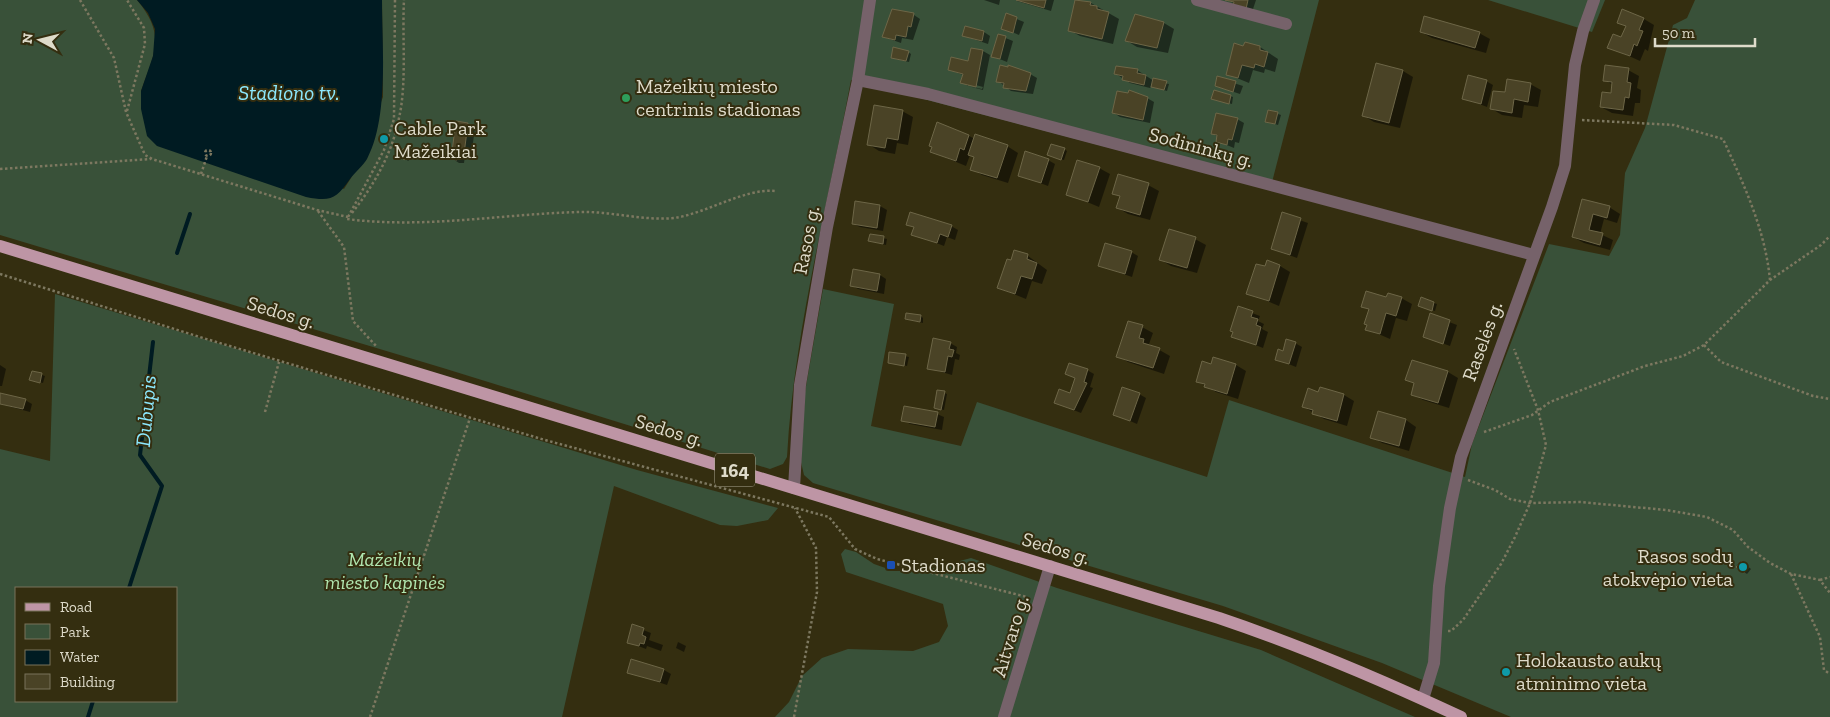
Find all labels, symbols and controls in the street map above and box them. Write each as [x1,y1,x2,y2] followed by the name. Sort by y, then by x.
[15,15,65,65] north arrow
[1655,15,1755,47] scale bar
[1662,24,1695,42] text: 50 m
[19,32,37,45] text: N
[636,74,800,121] place label: Mažeikių miesto centrinis stadionas
[238,80,340,105] water label: Stadiono tv.
[620,92,632,104] marker: Mažeikių miesto centrinis stadionas
[394,116,487,163] place label: Cable Park Mažeikiai
[1146,122,1256,172] street label: Sodininkų g.
[378,133,390,145] marker: Cable Park Mažeikiai
[788,204,824,276] street label: Rasos g.
[244,290,318,334] street label: Sedos g.
[1457,298,1507,384] street label: Raselės g.
[130,374,161,448] water label: Dubupis
[632,408,706,452] street label: Sedos g.
[715,454,755,486] road number: 164
[1019,526,1093,570] street label: Sedos g.
[1603,544,1734,591] place label: Rasos sodų atokvėpio vieta
[325,547,445,594] park label: Mažeikių miesto kapinės
[901,553,985,577] place label: Stadionas
[885,559,897,571] marker: Stadionas
[1737,561,1749,573] marker: Rasos sodų atokvėpio vieta
[15,587,178,702] legend
[986,592,1034,680] street label: Aitvaro g.
[60,598,93,616] text: Road
[60,623,90,641] text: Park
[60,648,100,666] text: Water
[1516,648,1662,695] place label: Holokausto aukų atminimo vieta
[1500,666,1512,678] marker: Holokausto aukų atminimo vieta
[60,673,115,691] text: Building

